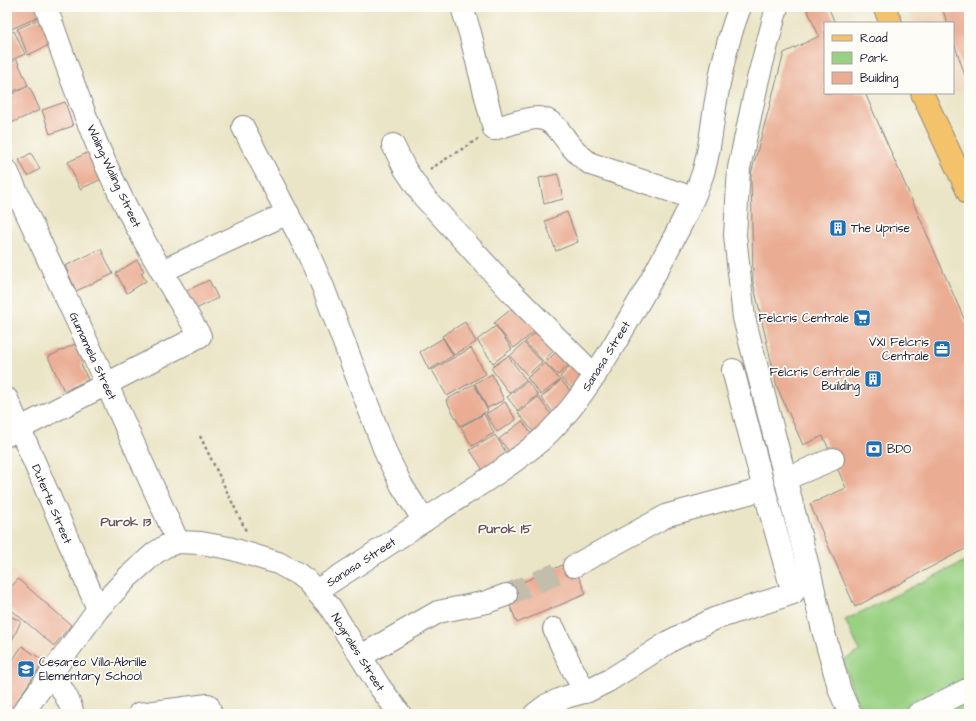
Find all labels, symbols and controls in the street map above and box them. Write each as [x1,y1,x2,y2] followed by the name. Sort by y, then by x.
[824,22,954,94] legend
[860,30,888,47] text: Road
[860,50,888,67] text: Park
[860,70,898,88] text: Building
[81,122,145,231] street label: Waling-Waling Street
[828,218,848,238] building icon: The Uprise
[851,220,911,237] place label: The Uprise
[852,308,872,328] supermarket icon: Felcris Centrale
[65,309,120,403] street label: Gumamela Street
[759,310,850,327] place label: Felcris Centrale
[578,318,635,395] street label: Sanasa Street
[869,334,930,365] place label: VXI Felcris Centrale
[932,339,952,359] office icon: VXI Felcris Centrale
[770,364,861,396] place label: Felcris Centrale Building
[863,369,883,389] building icon: Felcris Centrale Building
[864,439,884,459] bank icon: BDO
[887,441,911,458] place label: BDO
[27,462,76,547] street label: Duterte Street
[101,513,152,531] district label: Purok 13
[478,520,533,538] district label: Purok 15
[323,533,400,591] street label: Sanasa Street
[326,610,389,695] street label: Nograles Street
[39,654,147,686] place label: Cesareo Villa-Abrille Elementary School
[16,659,36,679] school or university icon: Cesareo Villa-Abrille Elementary School

